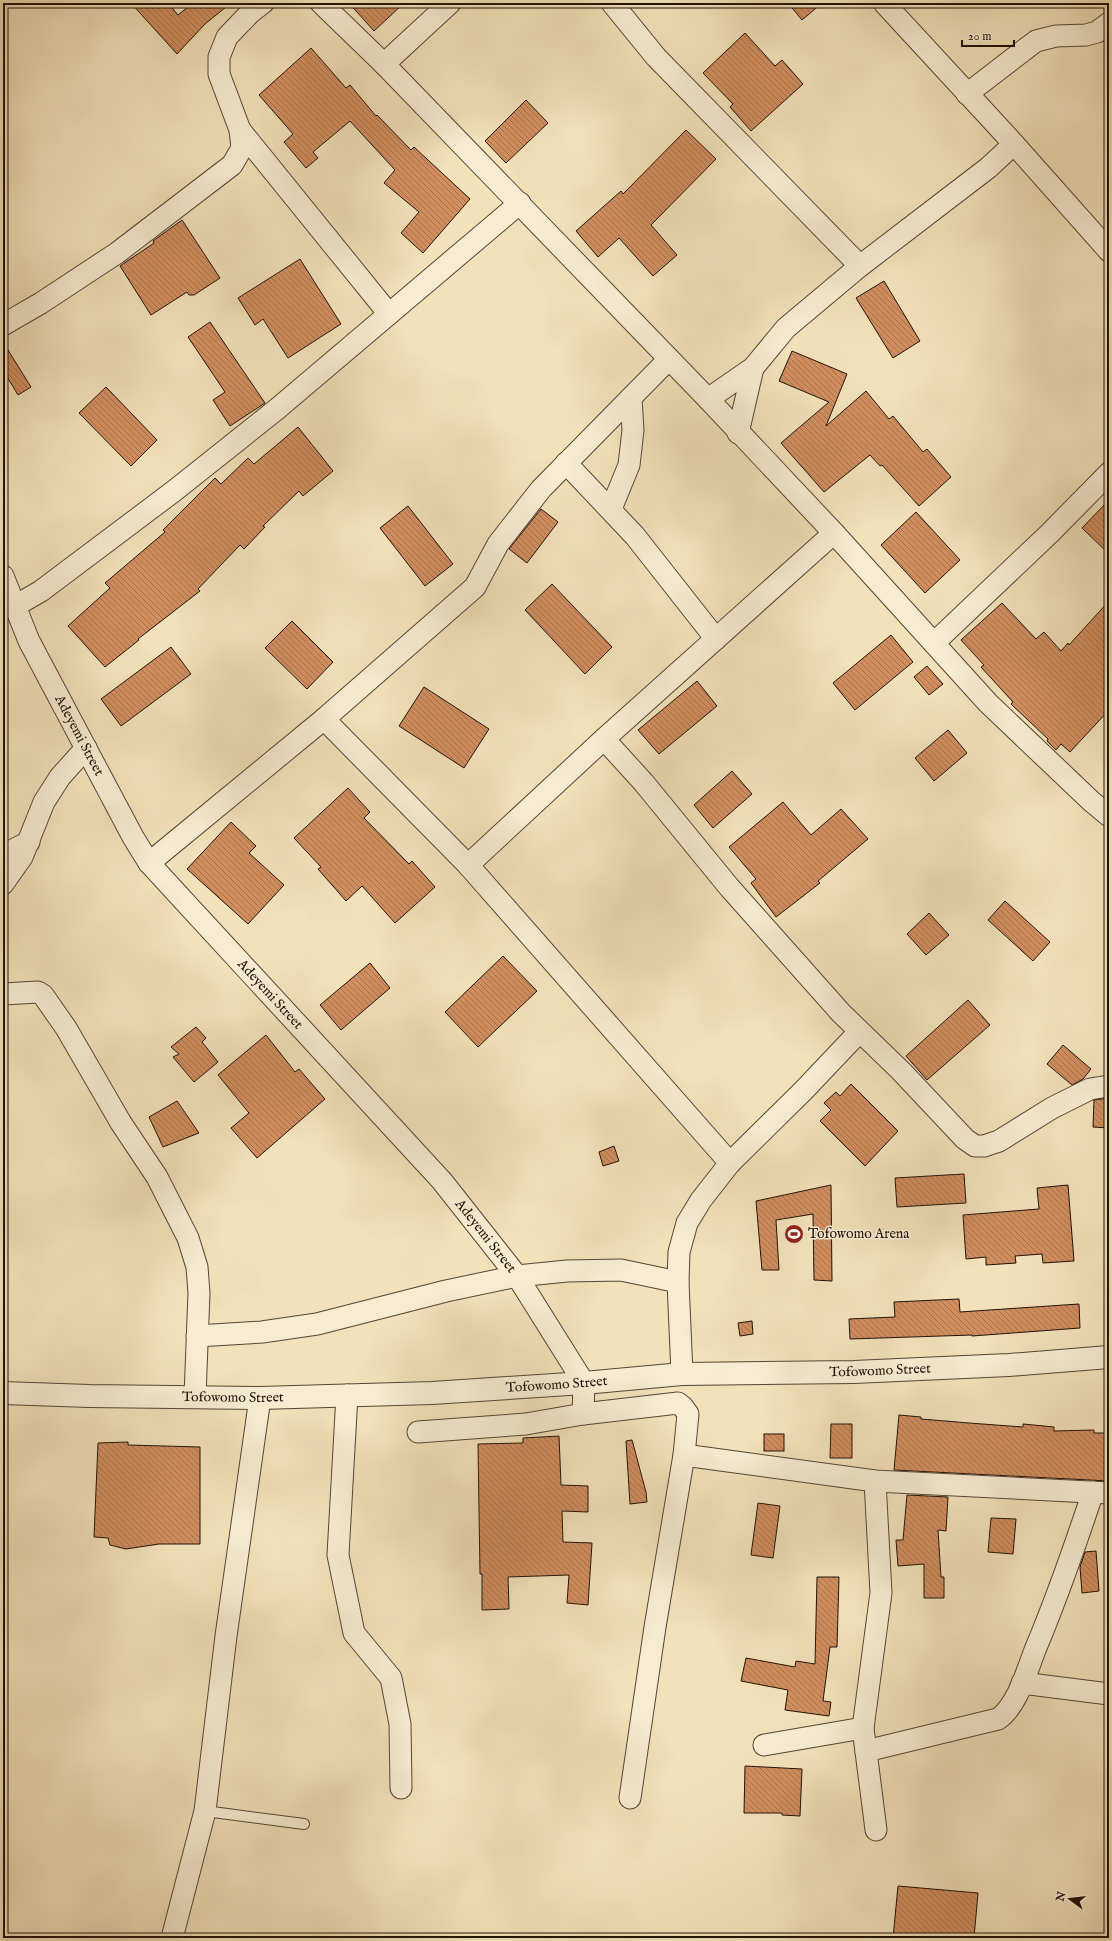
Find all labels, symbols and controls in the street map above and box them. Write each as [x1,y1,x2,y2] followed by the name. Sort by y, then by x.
[962,22,1014,48] scale bar
[968,29,991,44] text: 20 m
[50,691,108,779] street label: Adeyemi Street
[233,955,307,1033] street label: Adeyemi Street
[450,1195,520,1277] street label: Adeyemi Street
[783,1223,805,1245] sports icon: Tofowomo Arena
[808,1225,910,1243] place label: Tofowomo Arena
[829,1360,931,1381] street label: Tofowomo Street
[505,1372,608,1397] street label: Tofowomo Street
[182,1388,284,1407] street label: Tofowomo Street
[1050,1879,1090,1919] north arrow
[1053,1890,1069,1904] text: N

